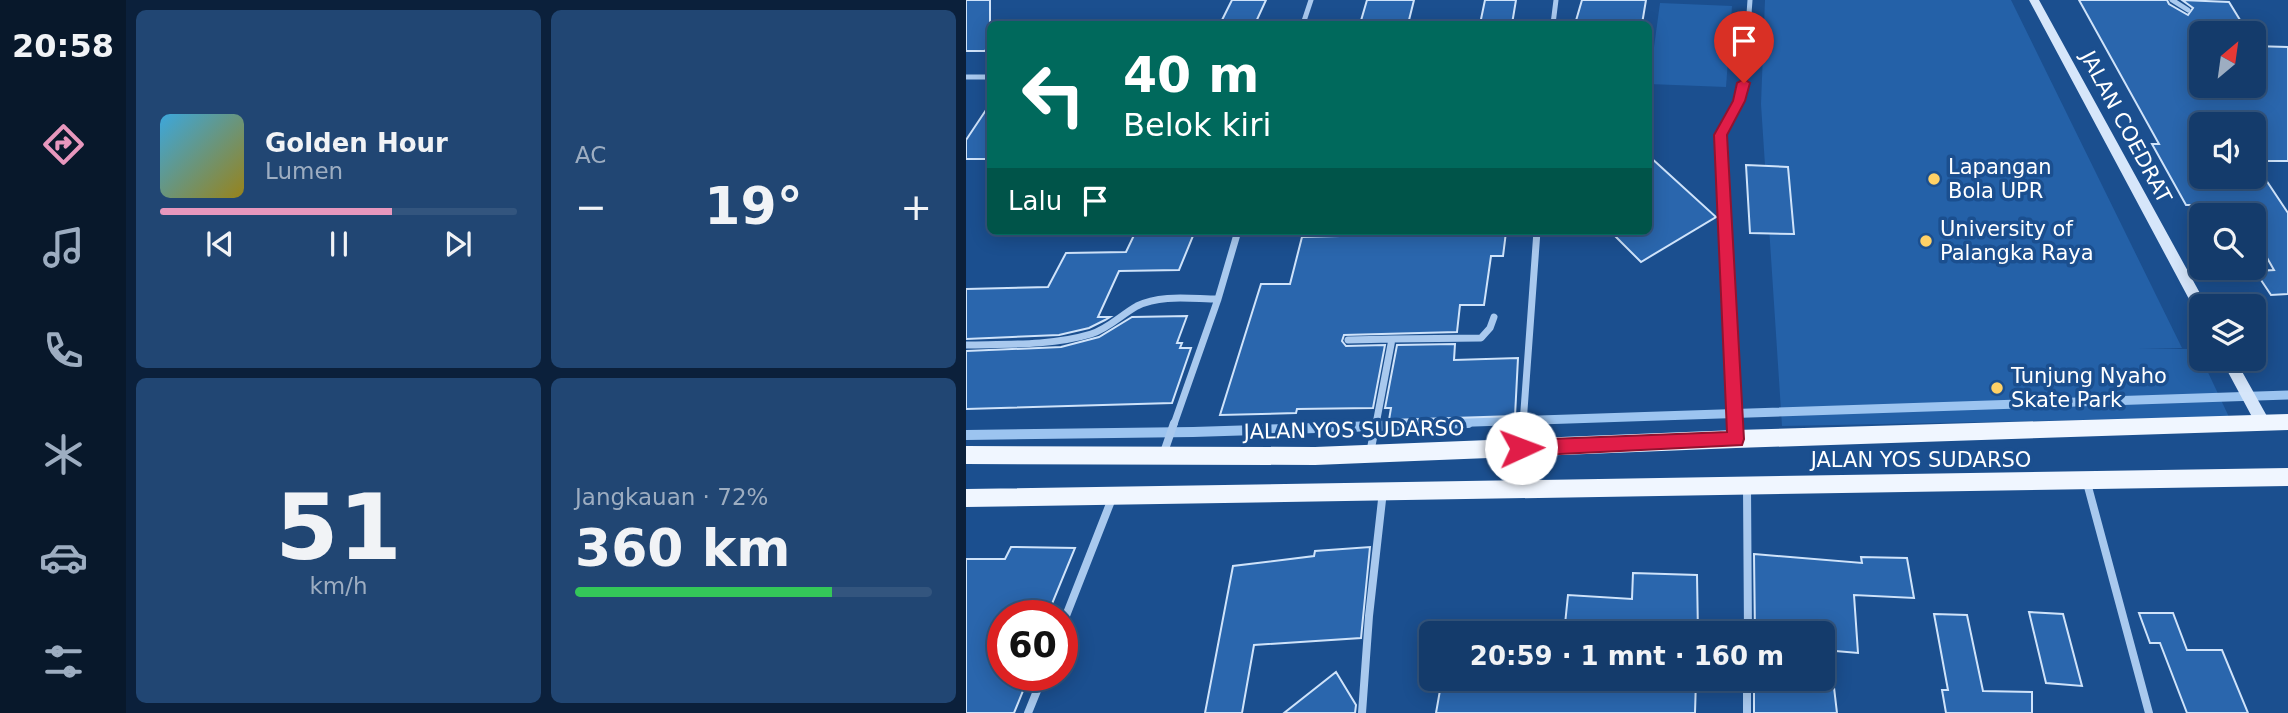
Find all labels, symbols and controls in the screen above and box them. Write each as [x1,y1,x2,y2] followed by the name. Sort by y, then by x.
[1714,11,1774,83] pin
[2189,21,2266,98] north arrow
[2189,21,2266,371] map controls
[1725,22,1763,60] icon: arrive
[12,27,114,65] text: 20:58
[2075,45,2176,207] street label: JALAN COEDRAT
[1123,47,1259,104] text: 40 m
[1008,49,1099,140] icon: left
[1123,106,1271,144] text: Belok kiri
[2189,112,2266,189] button: sound
[39,120,88,169] icon: directions
[265,128,448,158] text: Golden Hour
[575,142,606,168] text: AC
[1948,155,2052,203] place label: Lapangan Bola UPR
[265,158,343,184] text: Lumen
[1926,171,1942,187] marker: Lapangan Bola UPR
[704,176,803,236] text: 19°
[1076,182,1114,220] icon: arrive
[575,185,607,229] text: −
[900,185,932,229] text: +
[1008,186,1062,216] text: Lalu
[2189,203,2266,280] button: search
[1940,217,2094,265] place label: University of Palangka Raya
[39,223,88,272] icon: music
[201,225,239,263] icon: previous
[320,225,358,263] icon: pause
[439,225,477,263] icon: next
[1918,233,1934,249] marker: University of Palangka Raya
[2189,294,2266,371] button: layers
[39,326,88,375] icon: phone
[2010,364,2167,412] place label: Tunjung Nyaho Skate Park
[1989,380,2005,396] marker: Tunjung Nyaho Skate Park
[1484,411,1558,485] position arrow
[1241,416,1465,444] street label: JALAN YOS SUDARSO
[39,430,88,479] icon: climate
[1809,448,2031,472] street label: JALAN YOS SUDARSO
[275,475,402,580] text: 51
[575,484,768,510] text: Jangkauan · 72%
[575,518,790,578] text: 360 km
[39,533,88,582] icon: car
[309,573,368,599] text: km/h
[987,600,1078,691] speed limit sign: 60
[39,637,88,686] icon: filters
[1470,641,1784,671] text: 20:59 · 1 mnt · 160 m

